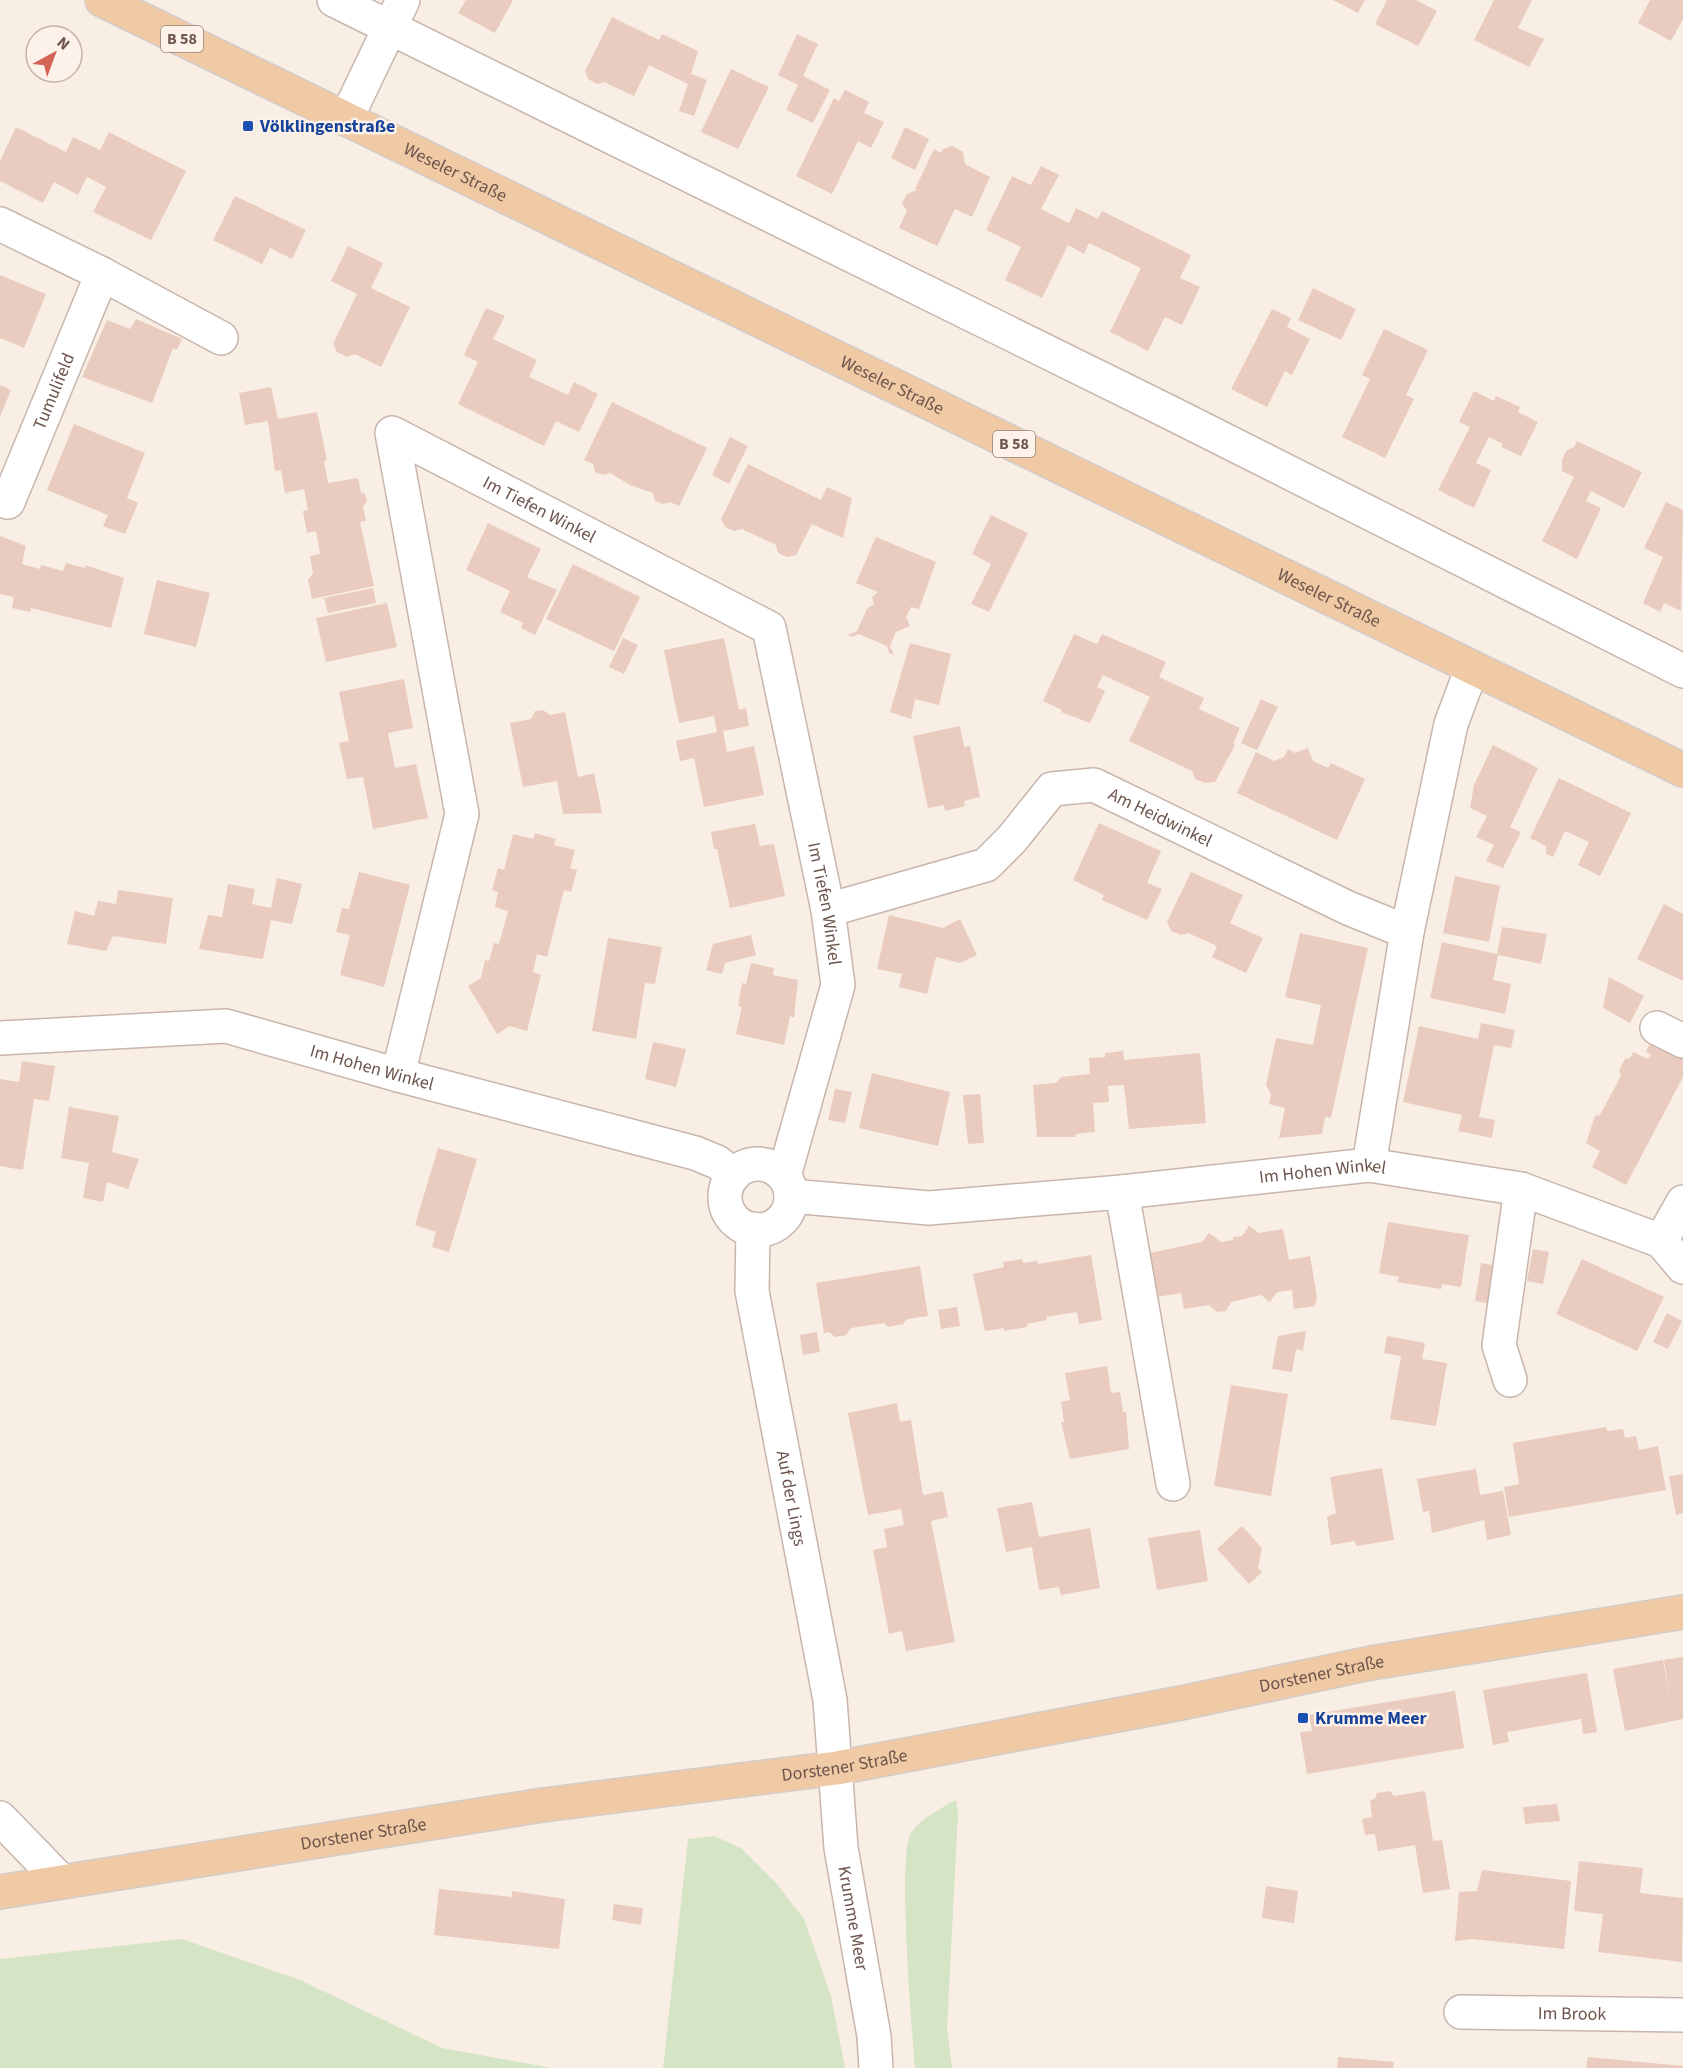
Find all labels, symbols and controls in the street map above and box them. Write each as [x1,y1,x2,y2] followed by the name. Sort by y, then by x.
[24,24,84,84] north arrow
[161,26,203,52] road number: B 58
[52,32,74,55] text: N
[259,114,395,139] place label: Völklingenstraße
[241,119,255,133] marker: Völklingenstraße
[399,136,511,208] street label: Weseler Straße
[27,349,81,433] street label: Tumulifeld
[836,349,948,421] street label: Weseler Straße
[993,431,1035,457] road number: B 58
[478,470,600,549] street label: Im Tiefen Winkel
[1273,562,1385,634] street label: Weseler Straße
[1104,781,1217,853] street label: Am Heidwinkel
[802,840,848,967] street label: Im Tiefen Winkel
[307,1038,437,1096] street label: Im Hohen Winkel
[1258,1152,1388,1189] street label: Im Hohen Winkel
[770,1448,813,1548] street label: Auf der Lings
[1257,1649,1386,1699] street label: Dorstener Straße
[1315,1706,1428,1731] place label: Krumme Meer
[1296,1711,1310,1725] marker: Krumme Meer
[780,1742,909,1787] street label: Dorstener Straße
[299,1811,428,1856] street label: Dorstener Straße
[832,1864,875,1973] street label: Krumme Meer
[1538,2001,1606,2026] street label: Im Brook

